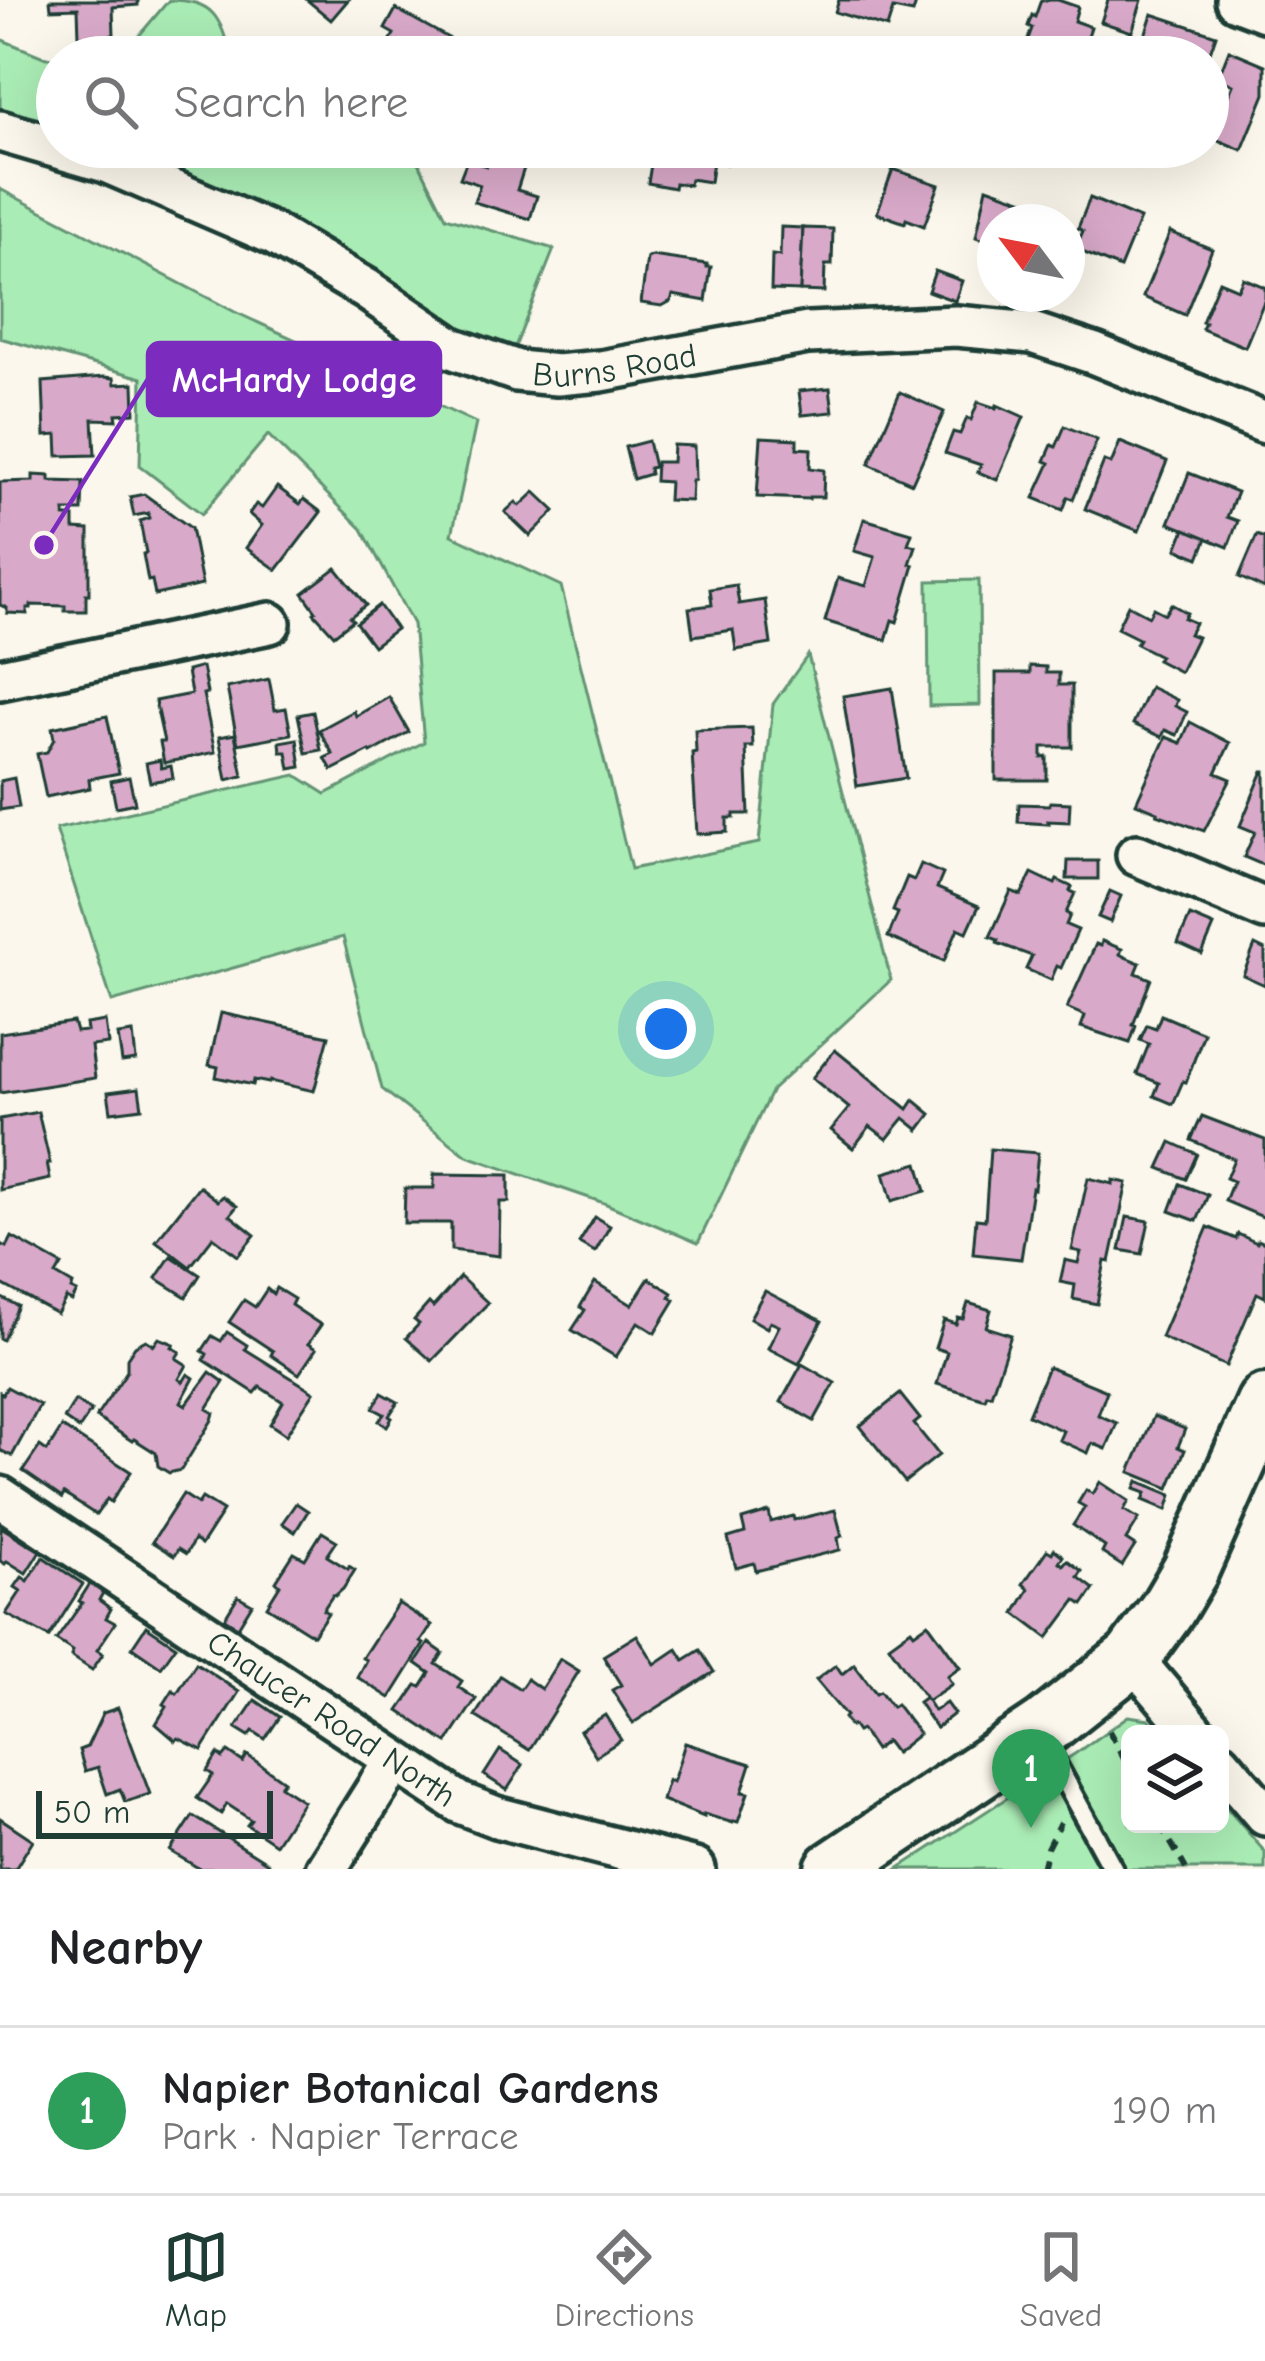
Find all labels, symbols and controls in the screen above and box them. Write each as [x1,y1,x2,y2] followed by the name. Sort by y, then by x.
[36,36,1229,168] search box
[78,69,144,135] icon: search
[174,76,408,128] text: Search here
[977,204,1085,312] north arrow
[531,336,699,395] street label: Burns Road
[148,343,440,415] callout: McHardy Lodge
[172,360,416,401] text: McHardy Lodge
[636,999,696,1059] your location
[200,1623,463,1815] street label: Chaucer Road North
[1121,1725,1229,1833] map controls
[1121,1725,1229,1833] button: layers
[992,1729,1070,1828] pin: 1
[36,1785,273,1838] scale bar
[54,1793,130,1831] text: 50 m
[48,1918,202,1977] text: Nearby
[162,2062,659,2114] text: Napier Botanical Gardens
[79,2088,95,2133] text: 1
[1112,2088,1217,2133] text: 190 m
[162,2114,518,2159] text: Park · Napier Terrace
[163,2224,229,2334] tab: Map
[555,2224,694,2334] tab: Directions
[1020,2224,1102,2334] tab: Saved

